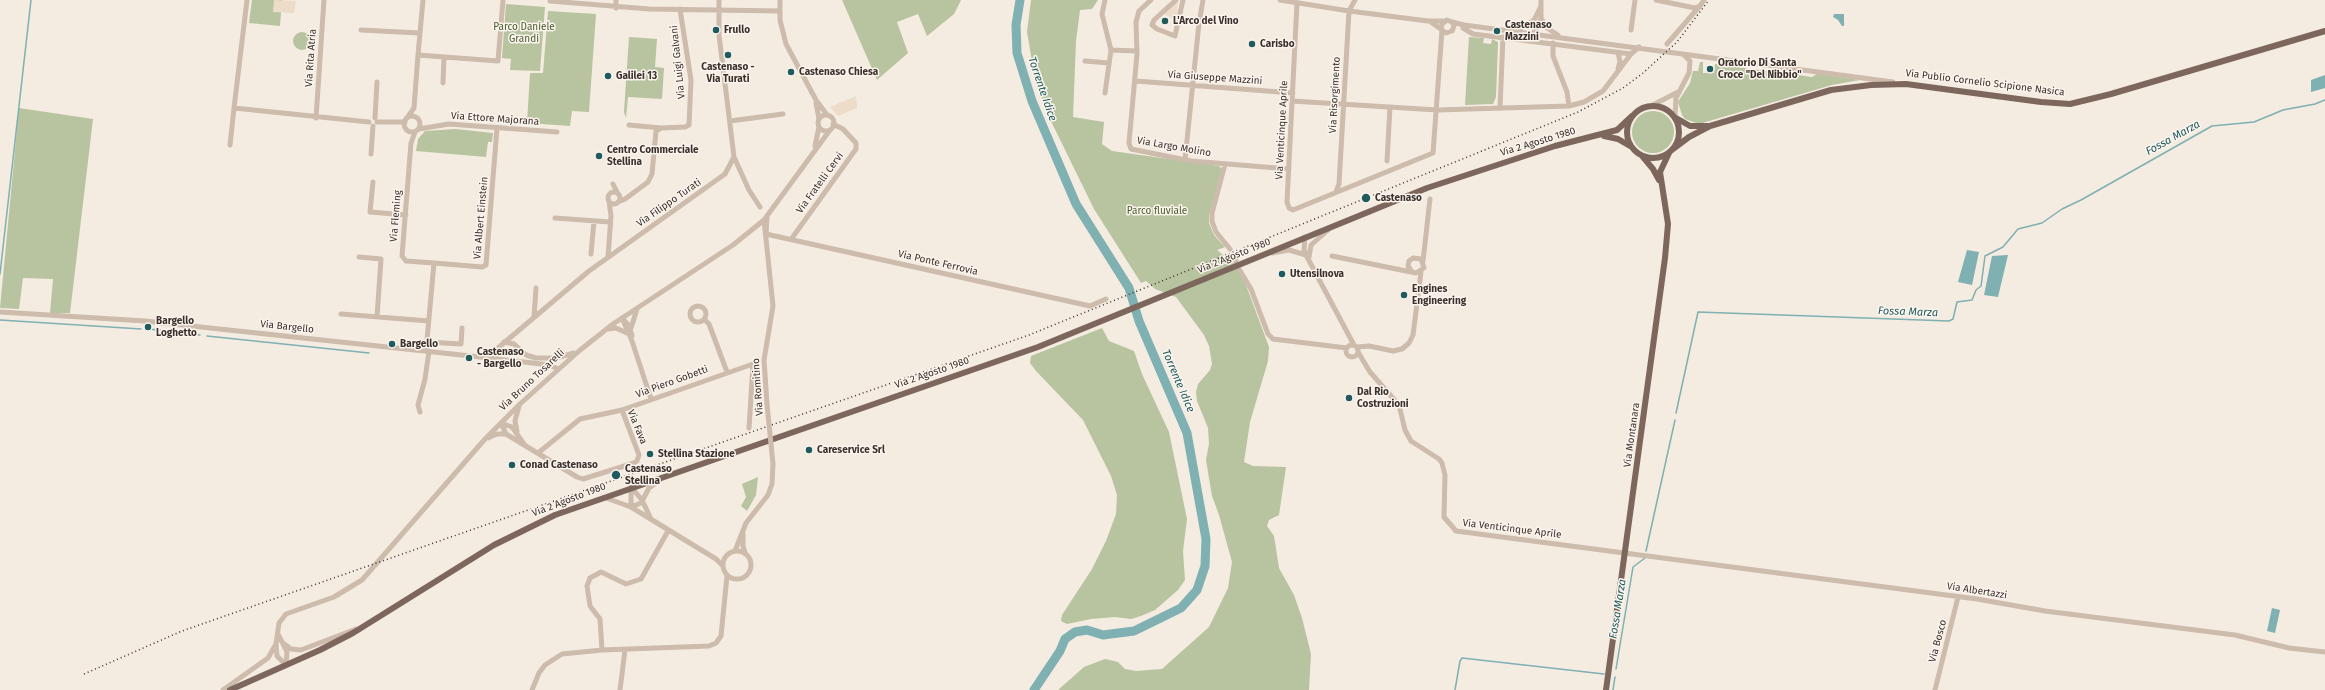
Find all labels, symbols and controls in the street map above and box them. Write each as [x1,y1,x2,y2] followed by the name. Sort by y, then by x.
[1173,15,1239,27] place label: L'Arco del Vino
[1160,16,1170,26] marker: L'Arco del Vino
[1505,19,1552,42] place label: Castenaso Mazzini
[493,21,555,44] park label: Parco Daniele Grandi
[724,24,750,36] place label: Frullo
[668,25,688,99] street label: Via Luigi Galvani
[711,25,721,35] marker: Frullo
[1492,26,1502,36] marker: Castenaso Mazzini
[303,28,319,88] street label: Via Rita Atria
[1260,38,1295,50] place label: Carisbo
[1247,39,1257,49] marker: Carisbo
[723,50,733,60] marker: Castenaso - Via Turati
[1025,55,1059,123] water label: Torrente Idice
[1327,56,1343,134] street label: Via Risorgimento
[1718,57,1802,80] place label: Oratorio Di Santa Croce "Del Nibbio"
[701,61,755,84] place label: Castenaso - Via Turati
[1705,64,1715,74] marker: Oratorio Di Santa Croce "Del Nibbio"
[799,66,878,78] place label: Castenaso Chiesa
[786,67,796,77] marker: Castenaso Chiesa
[1905,67,2065,99] street label: Via Publio Cornelio Scipione Nasica
[1167,69,1263,87] street label: Via Giuseppe Mazzini
[616,70,657,82] place label: Galilei 13
[603,71,613,81] marker: Galilei 13
[1273,80,1291,180] street label: Via Venticinque Aprile
[451,110,539,128] street label: Via Ettore Majorana
[2143,118,2203,158] water label: Fossa Marza
[1499,125,1577,159] street label: Via 2 Agosto 1980
[1136,135,1212,159] street label: Via Largo Molino
[607,144,699,168] place label: Centro Commerciale Stellina
[794,150,846,216] street label: Via Fratelli Cervi
[594,151,604,161] marker: Centro Commerciale Stellina
[471,176,491,260] street label: Via Albert Einstein
[634,176,704,230] street label: Via Filippo Turati
[388,190,404,242] street label: Via Fleming
[1360,192,1372,204] marker: Castenaso
[1375,192,1422,204] place label: Castenaso
[1127,205,1187,217] park label: Parco fluviale
[1196,236,1272,276] street label: Via 2 Agosto 1980
[897,248,979,278] street label: Via Ponte Ferrovia
[1290,268,1344,280] place label: Utensilnova
[1277,269,1287,279] marker: Utensilnova
[1412,283,1466,306] place label: Engines Engineering
[1399,290,1409,300] marker: Engines Engineering
[1878,304,1938,320] water label: Fossa Marza
[156,315,197,338] place label: Bargello Loghetto
[260,318,314,336] street label: Via Bargello
[143,322,153,332] marker: Bargello Loghetto
[400,338,438,350] place label: Bargello
[387,339,397,349] marker: Bargello
[477,346,524,370] place label: Castenaso - Bargello
[497,347,567,413] street label: Via Bruno Tosarelli
[1159,348,1197,414] water label: Torrente Idice
[464,353,474,363] marker: Castenaso - Bargello
[893,355,971,391] street label: Via 2 Agosto 1980
[750,358,766,416] street label: Via Romitino
[634,363,710,401] street label: Via Piero Gobetti
[1357,386,1409,410] place label: Dal Rio Costruzioni
[1344,393,1354,403] marker: Dal Rio Costruzioni
[1622,402,1642,468] street label: Via Montanara
[625,408,649,446] street label: Via Fava
[817,444,885,456] place label: Careservice Srl
[804,445,814,455] marker: Careservice Srl
[658,448,735,460] place label: Stellina Stazione
[645,449,655,459] marker: Stellina Stazione
[520,459,598,471] place label: Conad Castenaso
[507,460,517,470] marker: Conad Castenaso
[625,463,672,486] place label: Castenaso Stellina
[610,469,622,481] marker: Castenaso Stellina
[530,480,608,520] street label: Via 2 Agosto 1980
[1462,517,1562,541] street label: Via Venticinque Aprile
[1607,578,1629,640] water label: Fossa Marza
[1946,580,2008,602] street label: Via Albertazzi
[1927,618,1949,664] street label: Via Bosco

